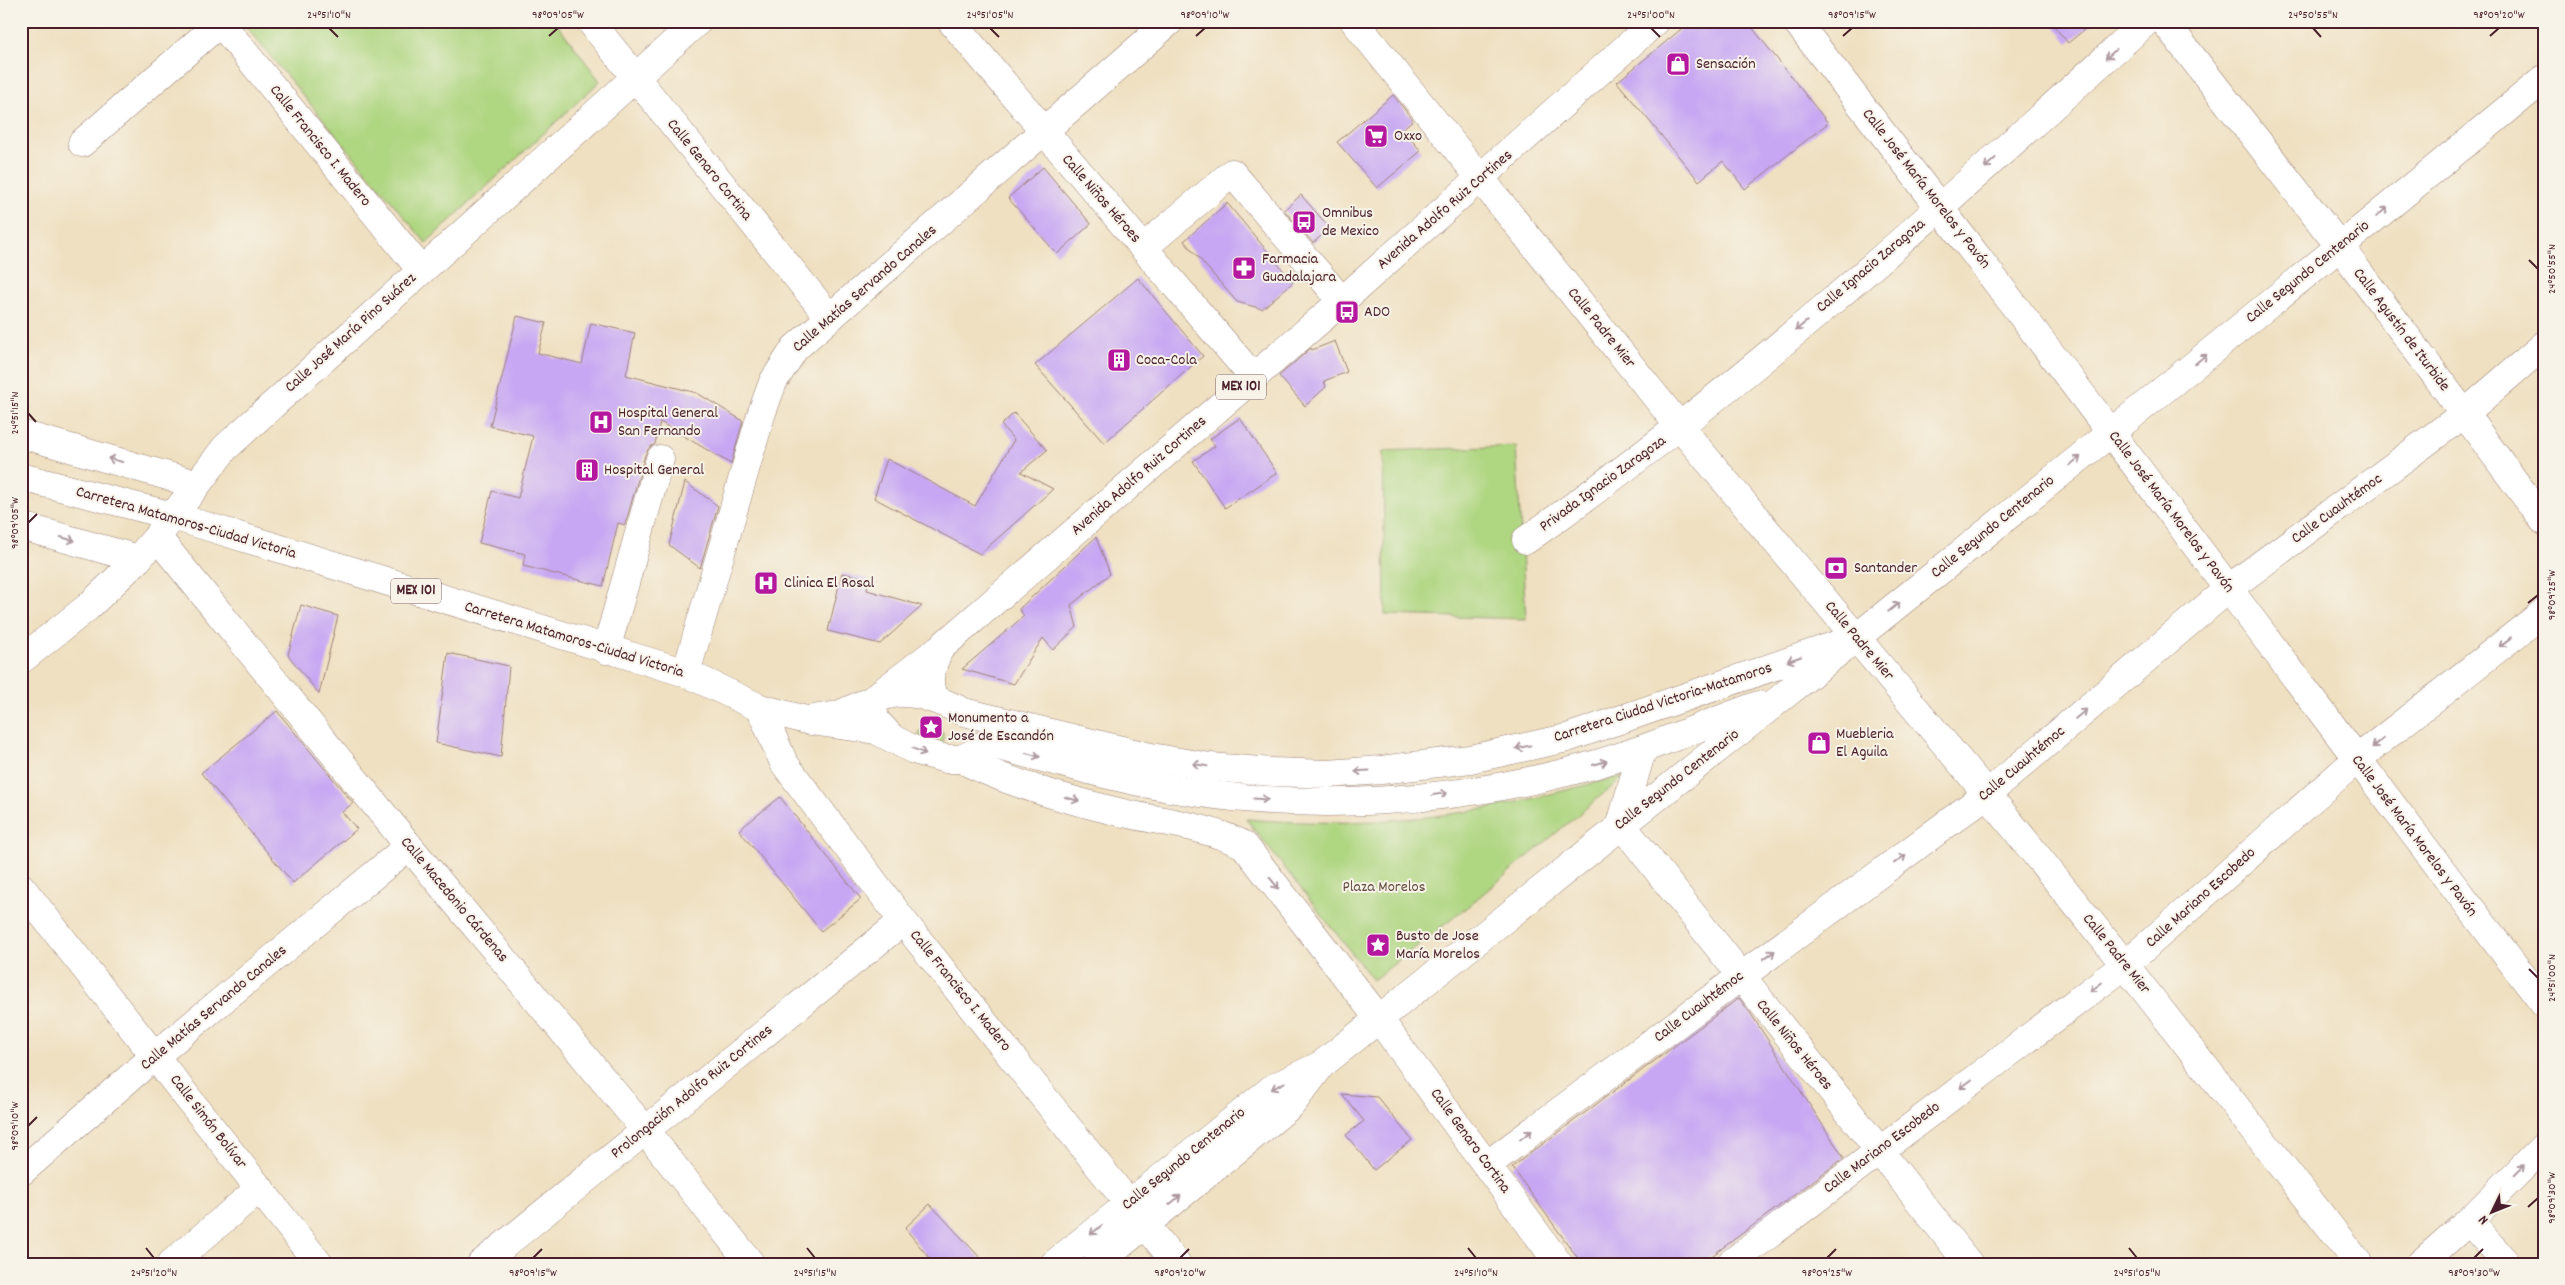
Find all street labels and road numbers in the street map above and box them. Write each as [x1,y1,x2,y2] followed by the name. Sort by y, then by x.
[264,80,376,212] street label: Calle Francisco I. Madero
[1856,104,1996,274] street label: Calle José María Morelos y Pavón
[661,114,758,226] street label: Calle Genaro Cortina
[1372,144,1518,276] street label: Avenida Adolfo Ruiz Cortines
[1056,149,1146,249] street label: Calle Niños Héroes
[1811,213,1931,319] street label: Calle Ignacio Zaragoza
[2241,215,2375,329] street label: Calle Segundo Centenario
[788,219,943,358] street label: Calle Matías Servando Canales
[2347,263,2455,397] street label: Calle Agustín de Iturbide
[280,267,422,399] street label: Calle José María Pino Suárez
[1561,283,1641,373] street label: Calle Padre Mier
[1216,374,1266,400] road number: MEX 101
[1066,410,1212,542] street label: Avenida Adolfo Ruiz Cortines
[2102,426,2240,598] street label: Calle José María Morelos y Pavón
[1535,430,1672,538] street label: Privada Ignacio Zaragoza
[2287,468,2387,550] street label: Calle Cuauhtémoc
[1926,470,2060,584] street label: Calle Segundo Centenario
[73,480,299,566] street label: Carretera Matamoros-Ciudad Victoria
[391,578,441,604] road number: MEX 101
[461,596,687,685] street label: Carretera Matamoros-Ciudad Victoria
[1819,596,1899,686] street label: Calle Padre Mier
[1551,657,1775,749] street label: Carretera Ciudad Victoria-Matamoros
[1973,721,2071,807] street label: Calle Cuauhtémoc
[1609,724,1745,836] street label: Calle Segundo Centenario
[2345,750,2483,922] street label: Calle José María Morelos y Pavón
[394,832,514,968] street label: Calle Macedonio Cárdenas
[2141,842,2261,954] street label: Calle Mariano Escobedo
[2076,909,2156,999] street label: Calle Padre Mier
[904,925,1016,1057] street label: Calle Francisco I. Madero
[136,940,293,1076] street label: Calle Matías Servando Canales
[1649,965,1749,1049] street label: Calle Cuauhtémoc
[1750,994,1838,1096] street label: Calle Niños Héroes
[606,1019,778,1165] street label: Prolongación Adolfo Ruiz Cortines
[164,1070,252,1174] street label: Calle Simón Bolívar
[1424,1084,1516,1199] street label: Calle Genaro Cortina
[1819,1096,1945,1200] street label: Calle Mariano Escobedo
[1117,1102,1251,1216] street label: Calle Segundo Centenario

